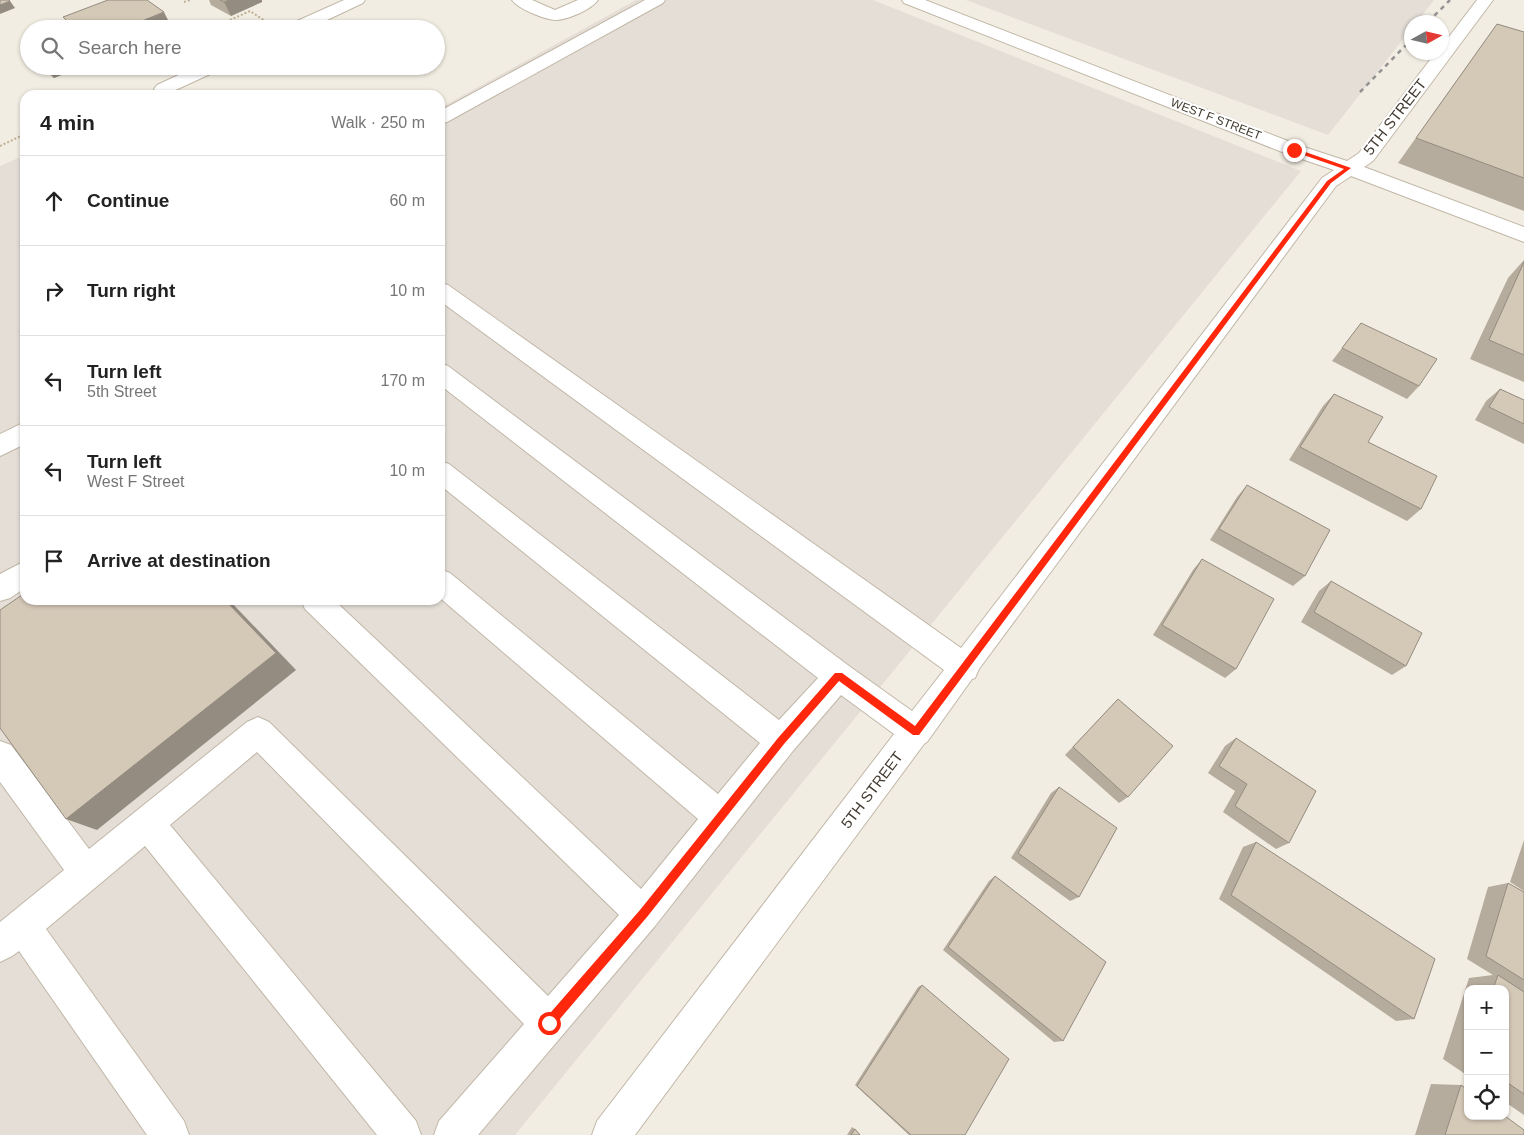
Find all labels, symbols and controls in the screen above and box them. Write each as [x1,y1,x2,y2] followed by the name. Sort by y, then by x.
[1404,15,1449,60] north arrow
[20,20,445,75] search box
[38,34,66,62] icon: search
[78,37,182,58] text: Search here
[1360,75,1430,158] street label: 5TH STREET
[1169,95,1264,143] street label: WEST F STREET
[40,111,95,134] text: 4 min
[331,114,425,131] text: Walk · 250 m
[1283,139,1306,162] route end
[40,187,68,215] icon: ahead
[87,190,169,211] text: Continue
[389,192,425,209] text: 60 m
[40,277,68,305] icon: right
[87,280,175,301] text: Turn right
[389,282,425,299] text: 10 m
[87,361,162,382] text: Turn left
[40,367,68,395] icon: left
[381,372,425,389] text: 170 m
[87,383,156,400] text: 5th Street
[87,451,162,472] text: Turn left
[40,457,68,485] icon: left
[389,462,425,479] text: 10 m
[87,473,185,490] text: West F Street
[40,547,68,575] icon: arrive
[87,550,271,571] text: Arrive at destination
[837,748,906,831] street label: 5TH STREET
[1464,985,1509,1120] map controls
[1464,985,1509,1030] button: +
[538,1012,561,1035] route start
[1464,1030,1509,1075] button: −
[1464,1075,1509,1120] button: locate

